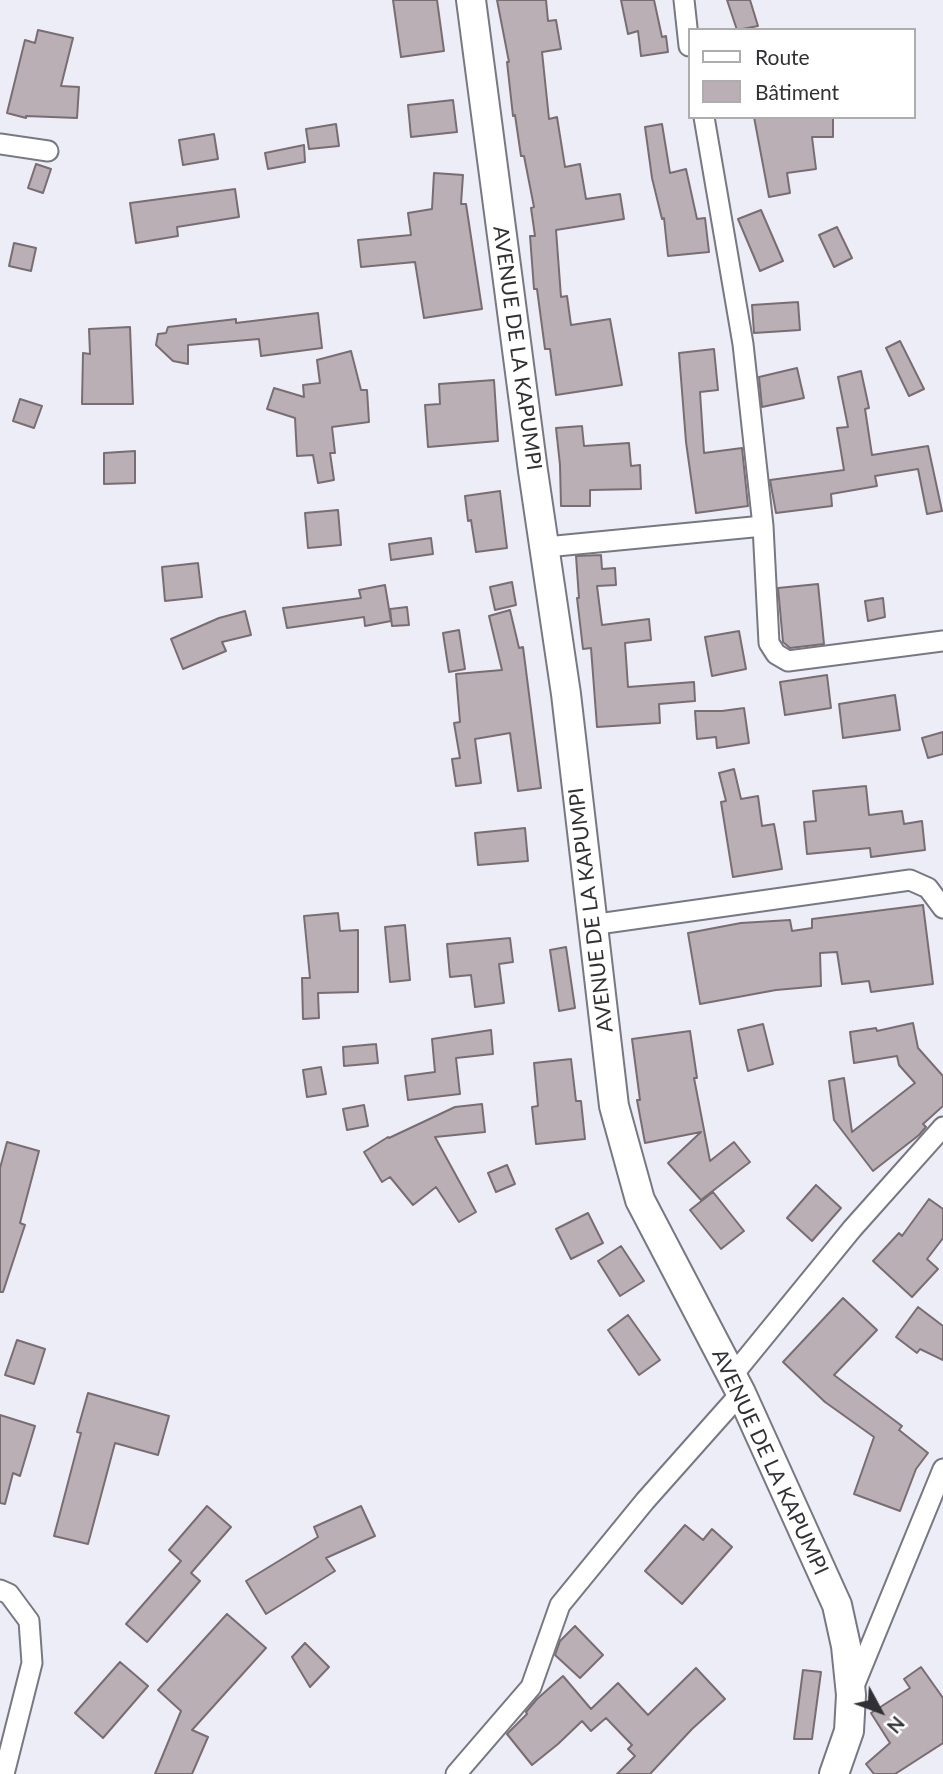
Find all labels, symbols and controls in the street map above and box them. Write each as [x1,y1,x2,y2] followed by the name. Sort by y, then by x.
[688,28,915,119] legend
[755,44,810,69] text: Route
[755,79,839,104] text: Bâtiment
[487,224,547,472] street label: AVENUE DE LA KAPUMPI
[563,786,619,1034] street label: AVENUE DE LA KAPUMPI
[707,1345,833,1579] street label: AVENUE DE LA KAPUMPI
[845,1676,915,1746] north arrow
[883,1712,910,1738] text: N

